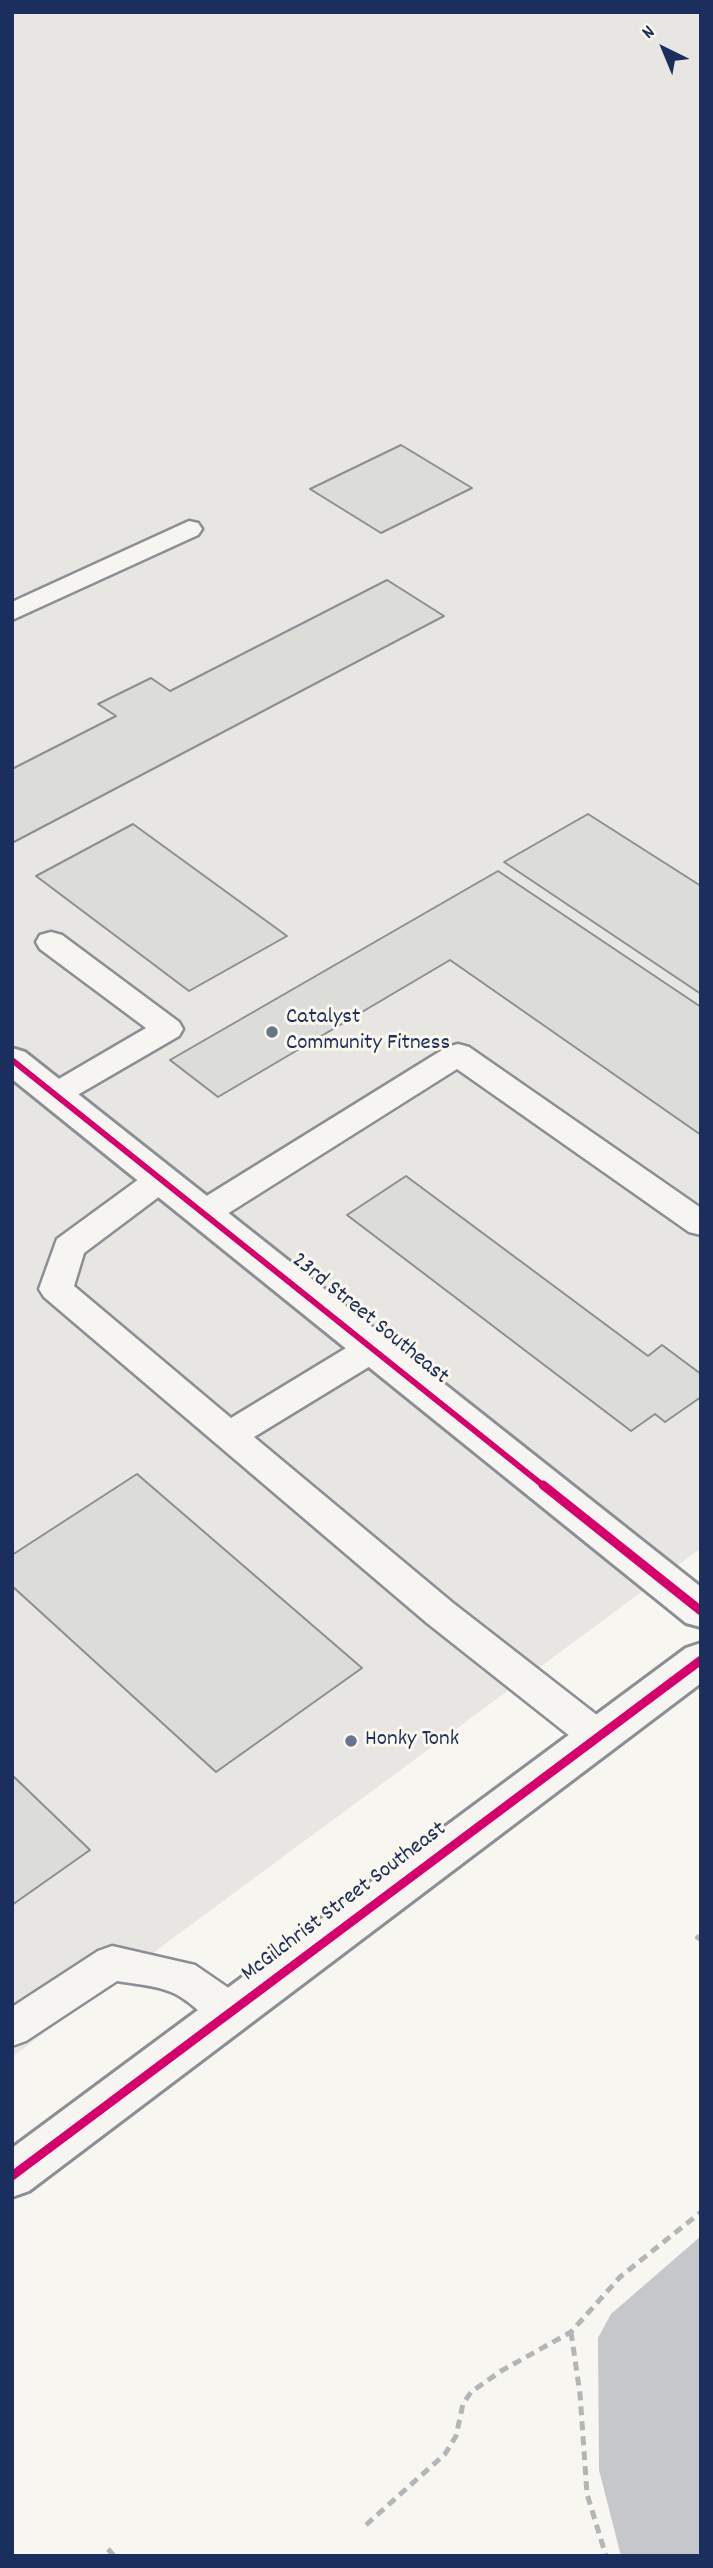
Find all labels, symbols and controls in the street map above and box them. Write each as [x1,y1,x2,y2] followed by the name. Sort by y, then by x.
[629,14,699,84] north arrow
[637,20,662,46] text: N
[286,1005,450,1059] place label: Catalyst Community Fitness
[264,1024,280,1040] marker: Catalyst Community Fitness
[285,1248,453,1392] street label: 23rd Street Southeast
[365,1727,459,1755] place label: Honky Tonk
[343,1733,359,1749] marker: Honky Tonk
[237,1817,453,1989] street label: McGilchrist Street Southeast

